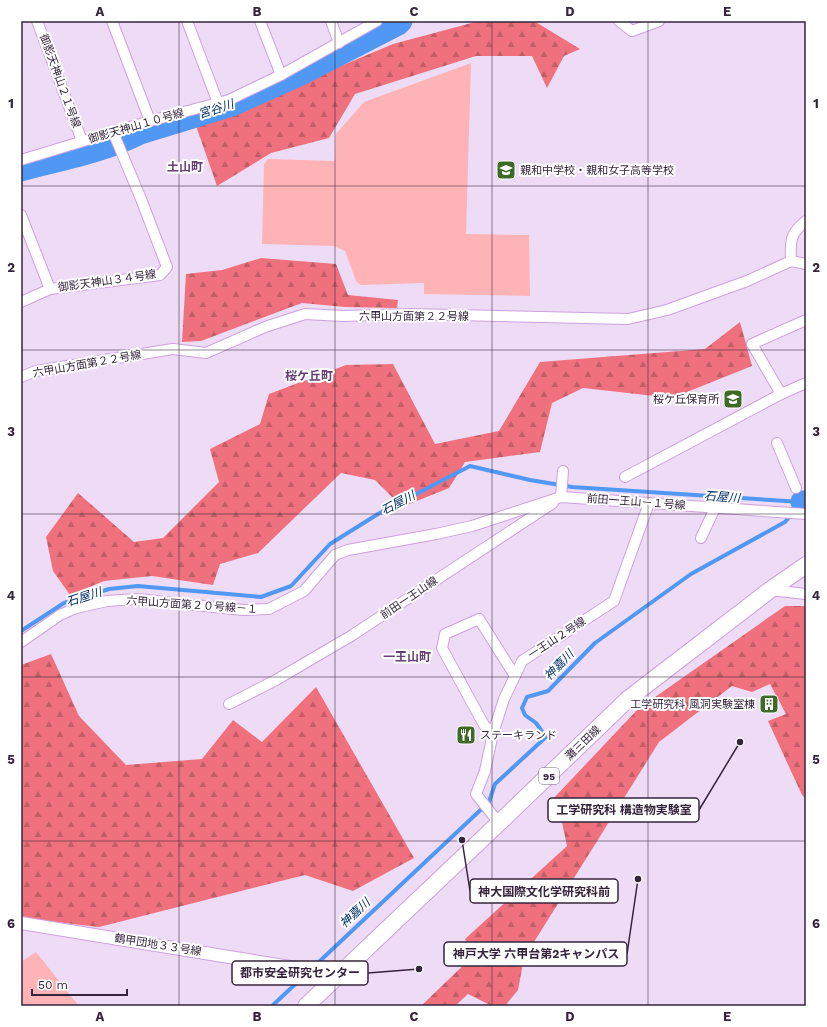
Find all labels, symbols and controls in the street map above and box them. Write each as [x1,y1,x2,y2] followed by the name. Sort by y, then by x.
[96,4,105,19] text: A
[253,4,262,19] text: B
[410,4,419,19] text: C
[565,4,575,19] text: D
[723,4,731,19] text: E
[37,31,83,130] street label: 御影天神山２１号線
[8,96,14,111] text: 1
[197,96,237,121] water label: 宮谷川
[813,96,819,111] text: 1
[86,106,185,146] street label: 御影天神山１０号線
[495,159,517,181] school or university icon: 親和中学校・親和女子高等学校
[167,160,203,174] district label: 土山町
[520,164,674,177] place label: 親和中学校・親和女子高等学校
[7,260,15,275] text: 2
[812,260,820,275] text: 2
[56,268,157,294] street label: 御影天神山３４号線
[359,310,469,323] street label: 六甲山方面第２２号線
[32,348,142,380] street label: 六甲山方面第２２号線
[285,369,333,383] district label: 桜ケ丘町
[722,388,744,410] school or university icon: 桜ケ丘保育所
[653,393,720,406] place label: 桜ケ丘保育所
[7,424,15,439] text: 3
[812,424,820,439] text: 3
[379,487,419,518] water label: 石屋川
[704,489,742,505] water label: 石屋川
[586,492,686,512] street label: 前田一王山－１号線
[378,574,440,622] street label: 前田一王山線
[65,584,105,609] water label: 石屋川
[7,588,16,603] text: 4
[812,588,821,603] text: 4
[126,594,258,616] street label: 六甲山方面第２０号線－１
[526,615,588,661] street label: 一王山２号線
[541,646,578,683] water label: 神嘉川
[383,650,431,664] district label: 一王山町
[758,693,780,715] building icon: 工学研究科 風洞実験室棟
[630,698,755,711] place label: 工学研究科 風洞実験室棟
[563,723,603,763] street label: 灘三田線
[455,724,477,746] restaurant icon: ステーキランド
[480,729,557,742] place label: ステーキランド
[7,752,15,767] text: 5
[812,752,820,767] text: 5
[539,768,559,784] road number: 95
[548,798,699,822] callout: 工学研究科 構造物実験室
[556,803,692,817] text: 工学研究科 構造物実験室
[470,879,618,903] callout: 神大国際文化学研究科前
[478,885,610,899] text: 神大国際文化学研究科前
[337,894,374,930] water label: 神嘉川
[7,916,15,931] text: 6
[812,916,820,931] text: 6
[114,932,202,958] street label: 鶴甲団地３３号線
[444,942,627,966] callout: 神戸大学 六甲台第2キャンパス
[453,947,619,961] text: 神戸大学 六甲台第2キャンパス
[232,961,368,985] callout: 都市安全研究センター
[240,966,360,980] text: 都市安全研究センター
[32,971,127,997] scale bar
[38,978,68,992] text: 50 m
[96,1009,105,1024] text: A
[253,1009,262,1024] text: B
[410,1009,419,1024] text: C
[565,1009,575,1024] text: D
[723,1009,731,1024] text: E

